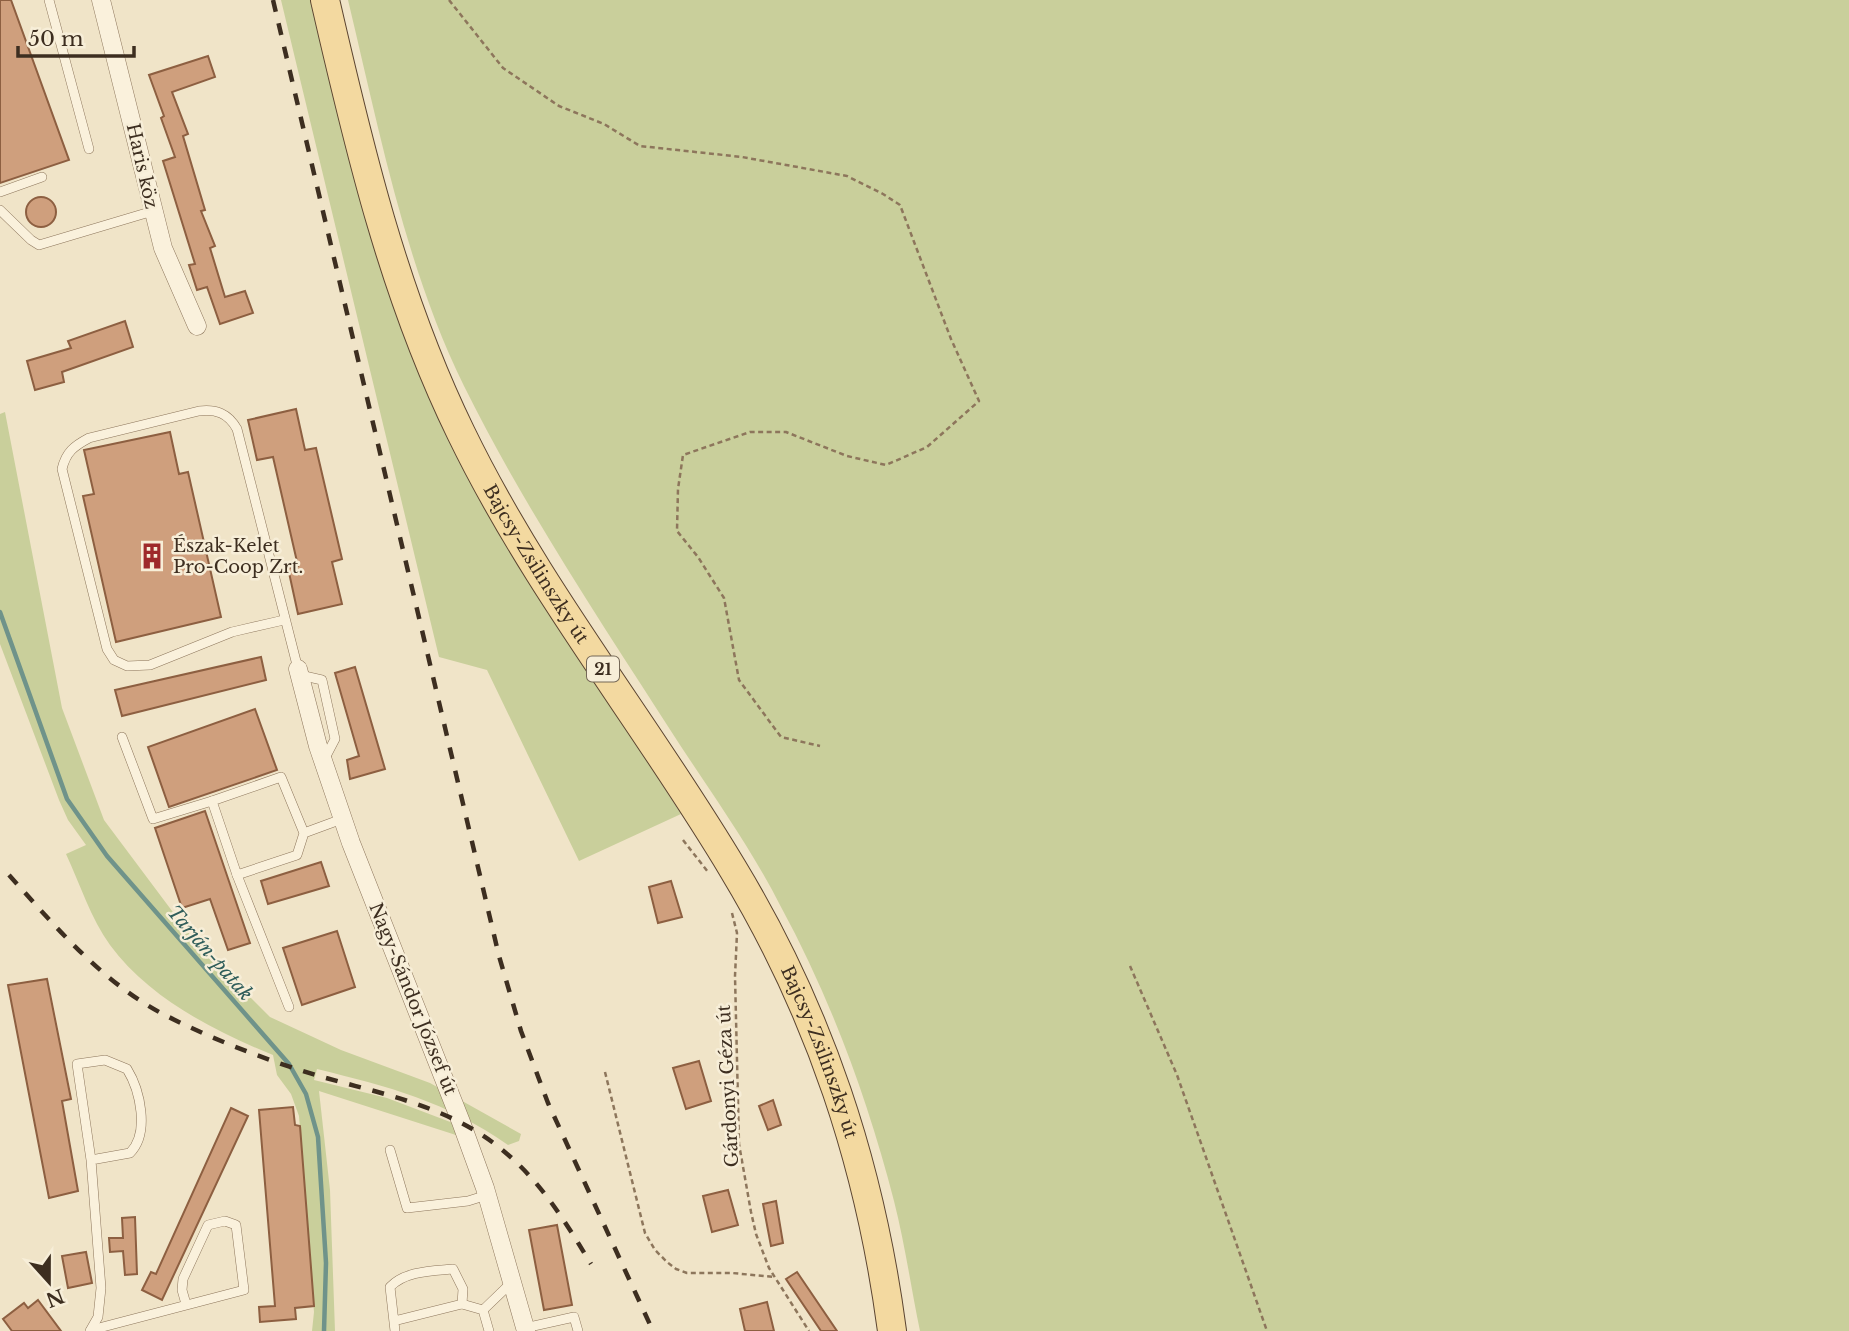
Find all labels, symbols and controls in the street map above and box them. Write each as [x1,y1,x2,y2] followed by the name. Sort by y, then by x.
[18,14,133,58] scale bar
[28,26,84,52] text: 50 m
[122,121,162,211] street label: Haris köz
[479,481,593,648] street label: Bajcsy-Zsilinszky út
[173,534,303,578] place label: Észak-Kelet Pro-Coop Zrt.
[137,541,167,571] building icon: Észak-Kelet Pro-Coop Zrt.
[587,656,619,682] road number: 21
[364,900,462,1098] street label: Nagy-Sándor József út
[162,901,258,1005] water label: Tarján-patak
[776,962,862,1141] street label: Bajcsy-Zsilinszky út
[713,1004,743,1168] street label: Gárdonyi Géza út
[14,1247,84,1317] north arrow
[42,1283,67,1311] text: N

